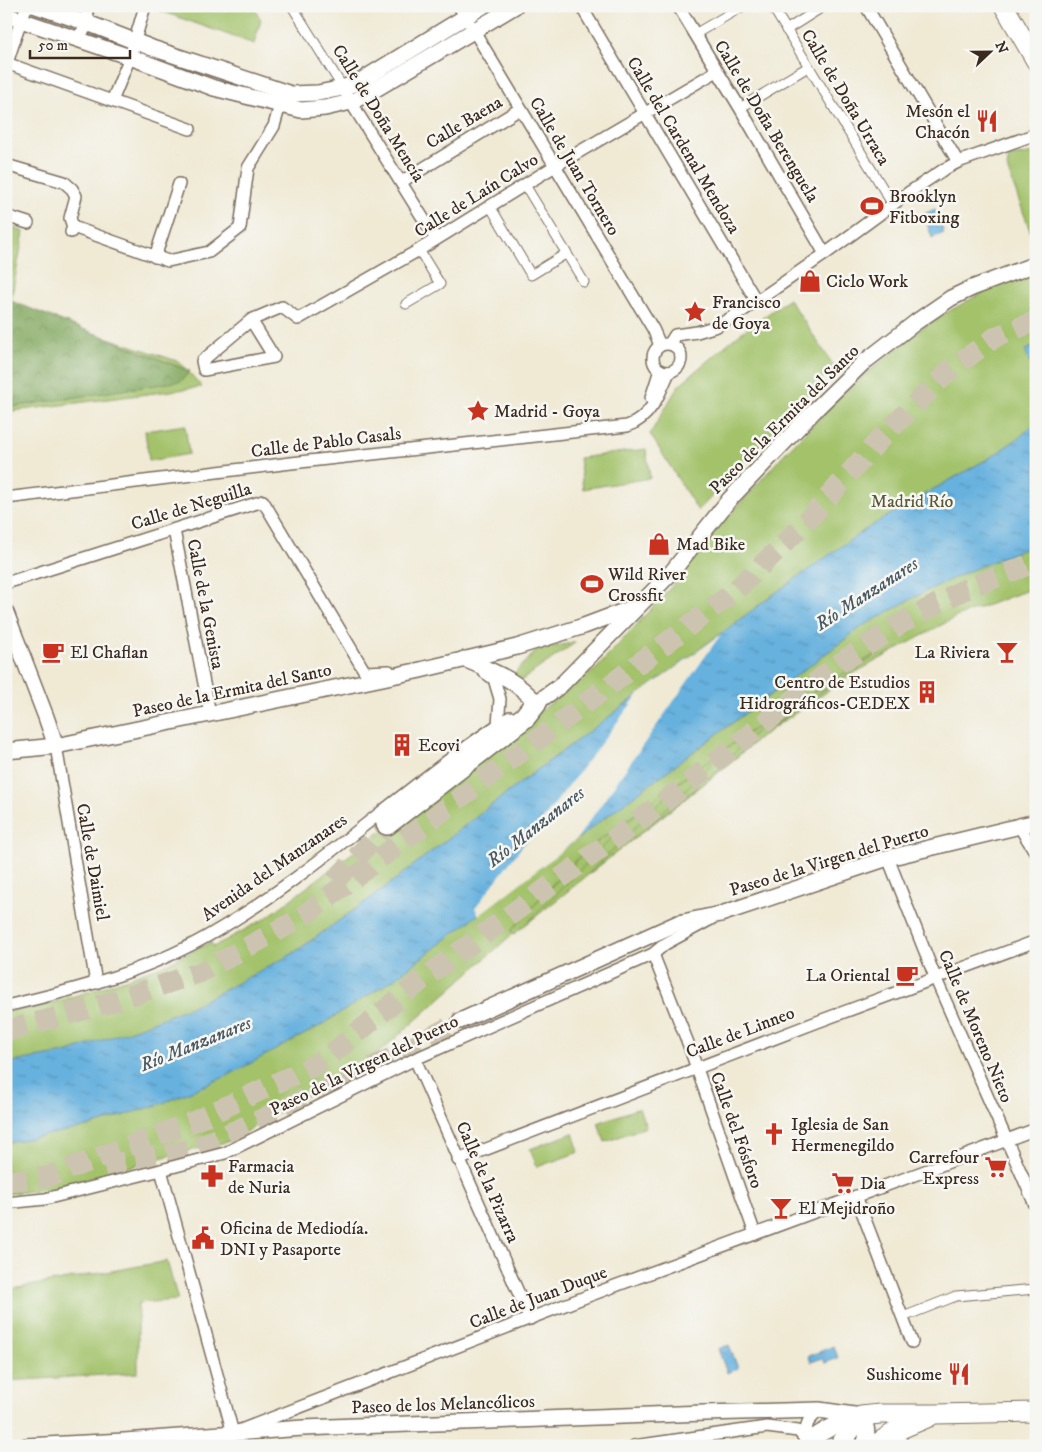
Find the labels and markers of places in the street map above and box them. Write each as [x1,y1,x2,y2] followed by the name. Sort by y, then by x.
[905,101,971,144] place label: Mesón el Chacón
[974,108,1000,134] restaurant icon: Mesón el Chacón
[889,186,959,229] place label: Brooklyn Fitboxing
[859,193,885,219] sports icon: Brooklyn Fitboxing
[797,268,823,294] shop icon: Ciclo Work
[826,271,908,293] place label: Ciclo Work
[712,292,781,335] place label: Francisco de Goya
[682,299,708,325] place icon: Francisco de Goya
[465,398,491,424] place icon: Madrid - Goya
[494,401,600,423] place label: Madrid - Goya
[646,531,672,557] shop icon: Mad Bike
[676,534,745,556] place label: Mad Bike
[607,564,686,607] place label: Wild River Crossfit
[579,571,605,597] sports icon: Wild River Crossfit
[40,639,66,665] cafe icon: El Chaflan
[994,639,1020,665] bar icon: La Riviera
[70,642,149,664] place label: El Chaflan
[915,642,990,664] place label: La Riviera
[739,672,910,715] place label: Centro de Estudios Hidrográficos-CEDEX
[914,679,940,705] building icon: Centro de Estudios Hidrográficos-CEDEX
[389,732,415,758] building icon: Ecovi
[418,735,460,757] place label: Ecovi
[894,962,920,988] cafe icon: La Oriental
[806,965,891,987] place label: La Oriental
[791,1114,895,1157] place label: Iglesia de San Hermenegildo
[761,1121,787,1147] church icon: Iglesia de San Hermenegildo
[909,1147,979,1190] place label: Carrefour Express
[983,1154,1009,1180] supermarket icon: Carrefour Express
[228,1156,294,1199] place label: Farmacia de Nuria
[199,1163,225,1189] pharmacy icon: Farmacia de Nuria
[830,1170,856,1196] supermarket icon: Dia
[860,1173,886,1195] place label: Dia
[768,1195,794,1221] bar icon: El Mejidroño
[798,1198,895,1220] place label: El Mejidroño
[220,1218,368,1261] place label: Oficina de Mediodía. DNI y Pasaporte
[190,1225,216,1251] public building icon: Oficina de Mediodía. DNI y Pasaporte
[946,1361,972,1387] restaurant icon: Sushicome
[866,1364,942,1386] place label: Sushicome

